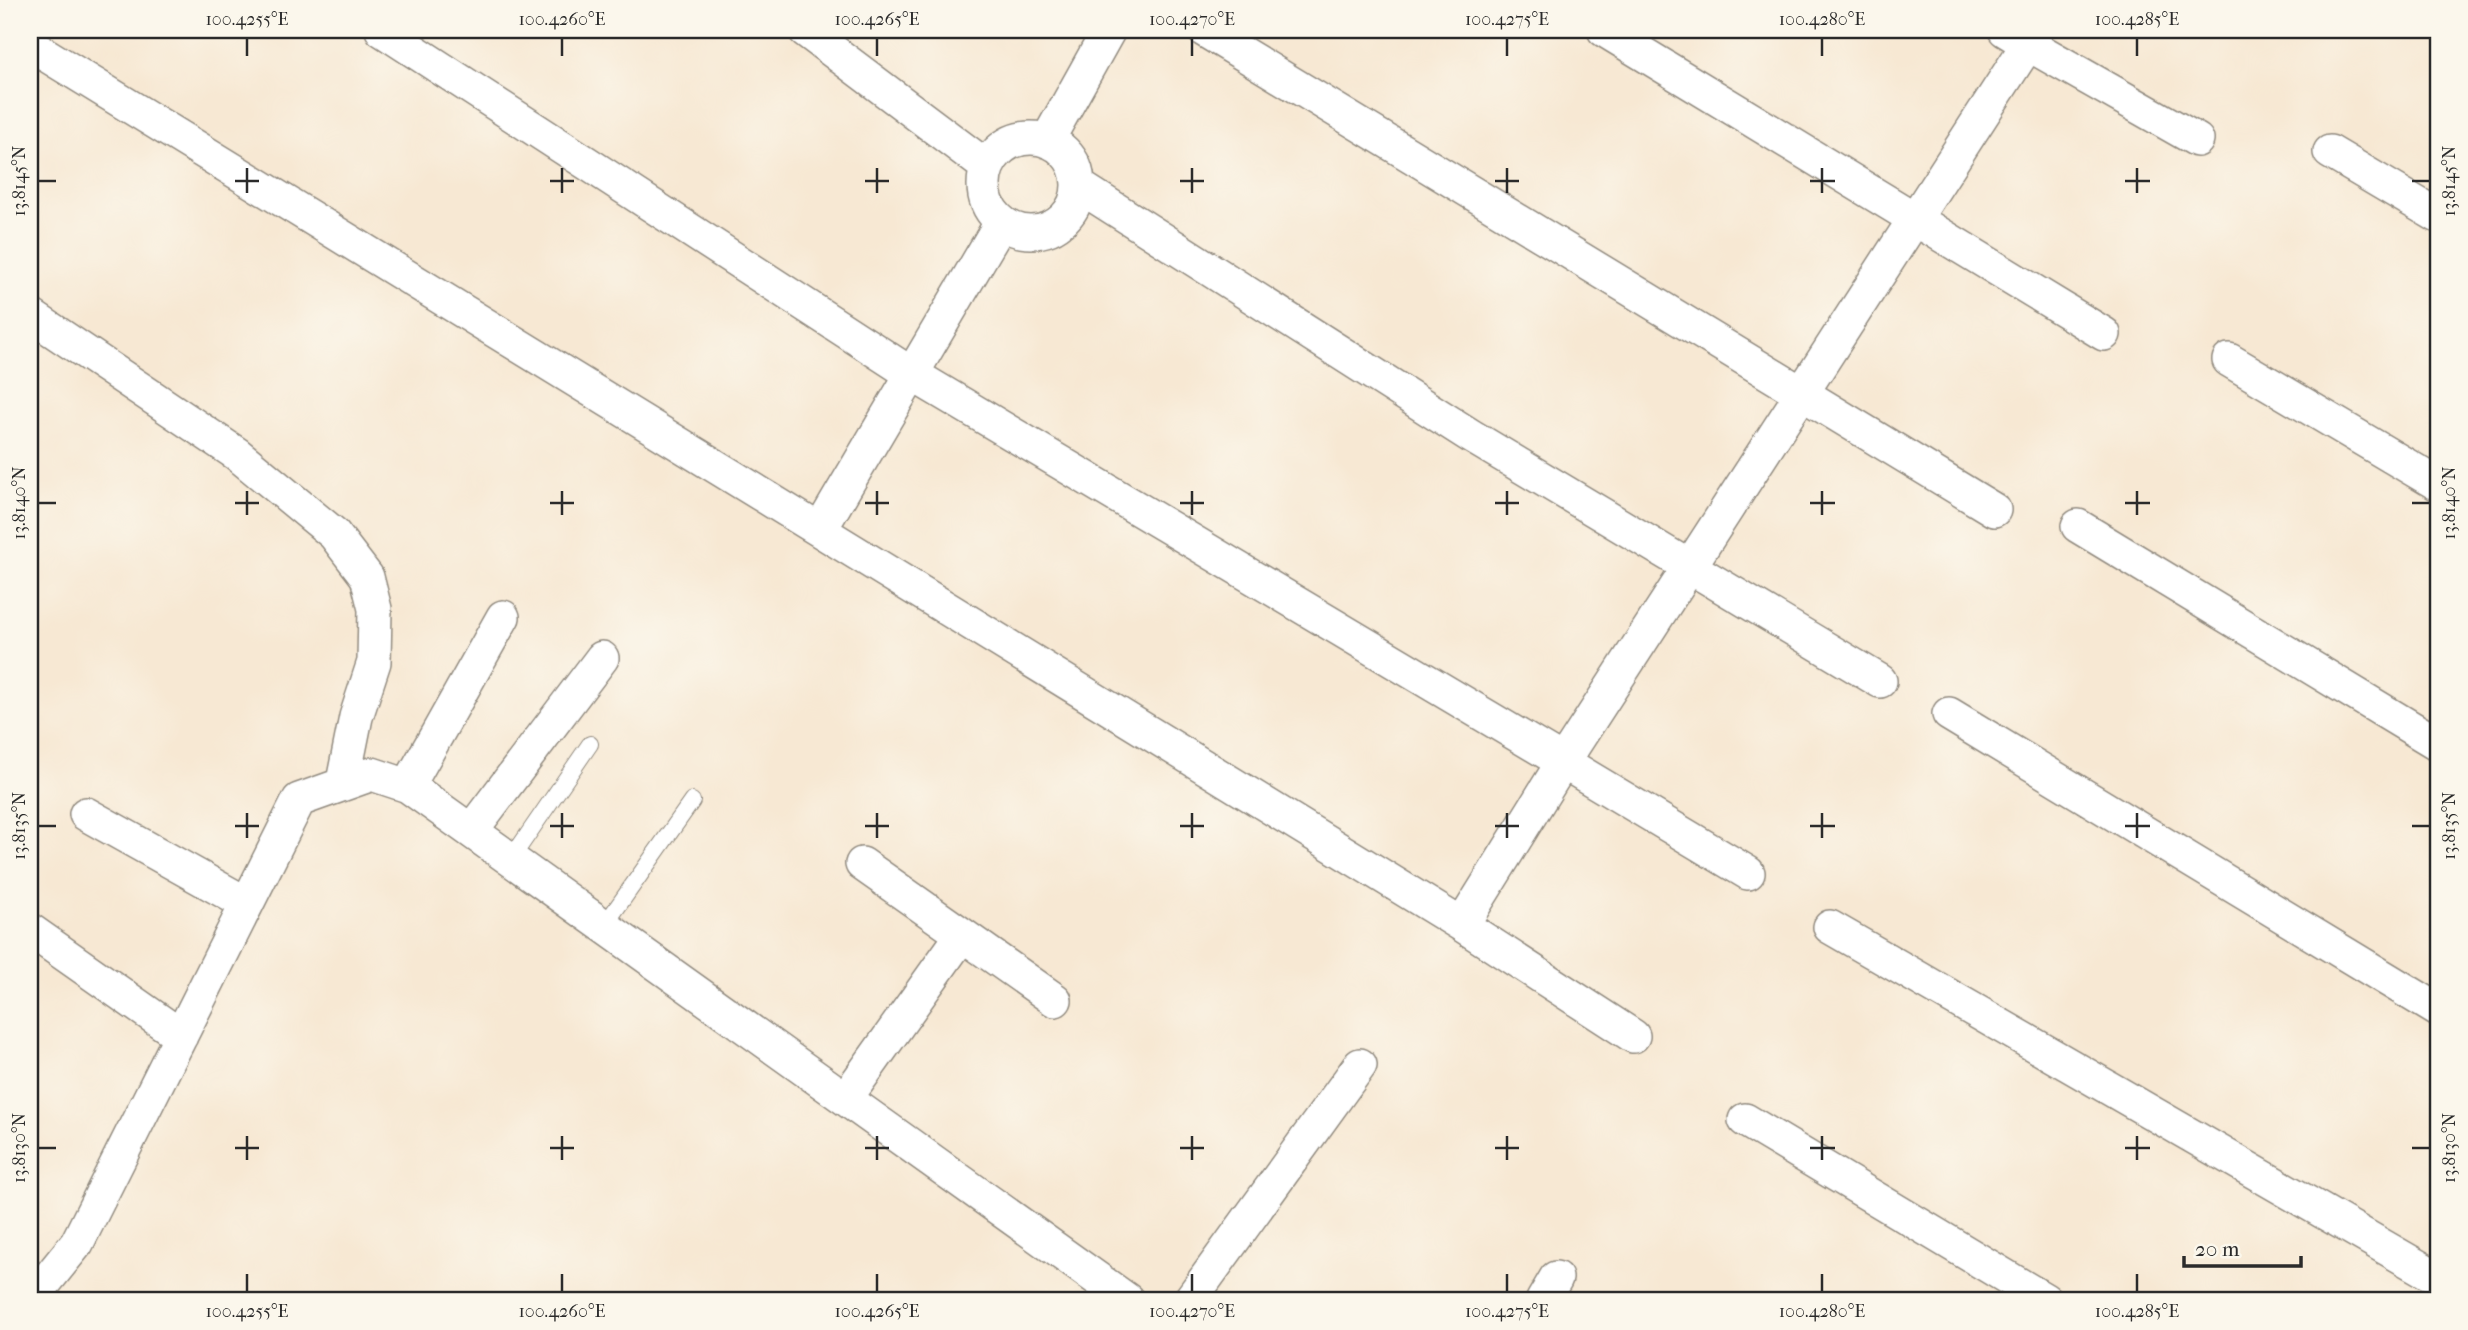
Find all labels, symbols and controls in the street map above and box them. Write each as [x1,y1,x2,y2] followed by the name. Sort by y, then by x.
[205,9,289,30] text: 100.4255°E
[518,9,606,30] text: 100.4260°E
[834,9,920,30] text: 100.4265°E
[1149,9,1235,30] text: 100.4270°E
[1465,9,1549,30] text: 100.4275°E
[1779,9,1865,30] text: 100.4280°E
[2095,9,2179,30] text: 100.4285°E
[9,145,30,216] text: 13.8145°N
[2439,145,2460,216] text: 13.8145°N
[9,466,30,540] text: 13.8140°N
[2439,466,2460,540] text: 13.8140°N
[9,792,30,860] text: 13.8135°N
[2439,792,2460,860] text: 13.8135°N
[9,1113,30,1183] text: 13.8130°N
[2439,1113,2460,1183] text: 13.8130°N
[2184,1225,2302,1269] scale bar
[2195,1237,2240,1261] text: 20 m
[205,1301,289,1322] text: 100.4255°E
[518,1301,606,1322] text: 100.4260°E
[834,1301,920,1322] text: 100.4265°E
[1149,1301,1235,1322] text: 100.4270°E
[1465,1301,1549,1322] text: 100.4275°E
[1779,1301,1865,1322] text: 100.4280°E
[2095,1301,2179,1322] text: 100.4285°E

